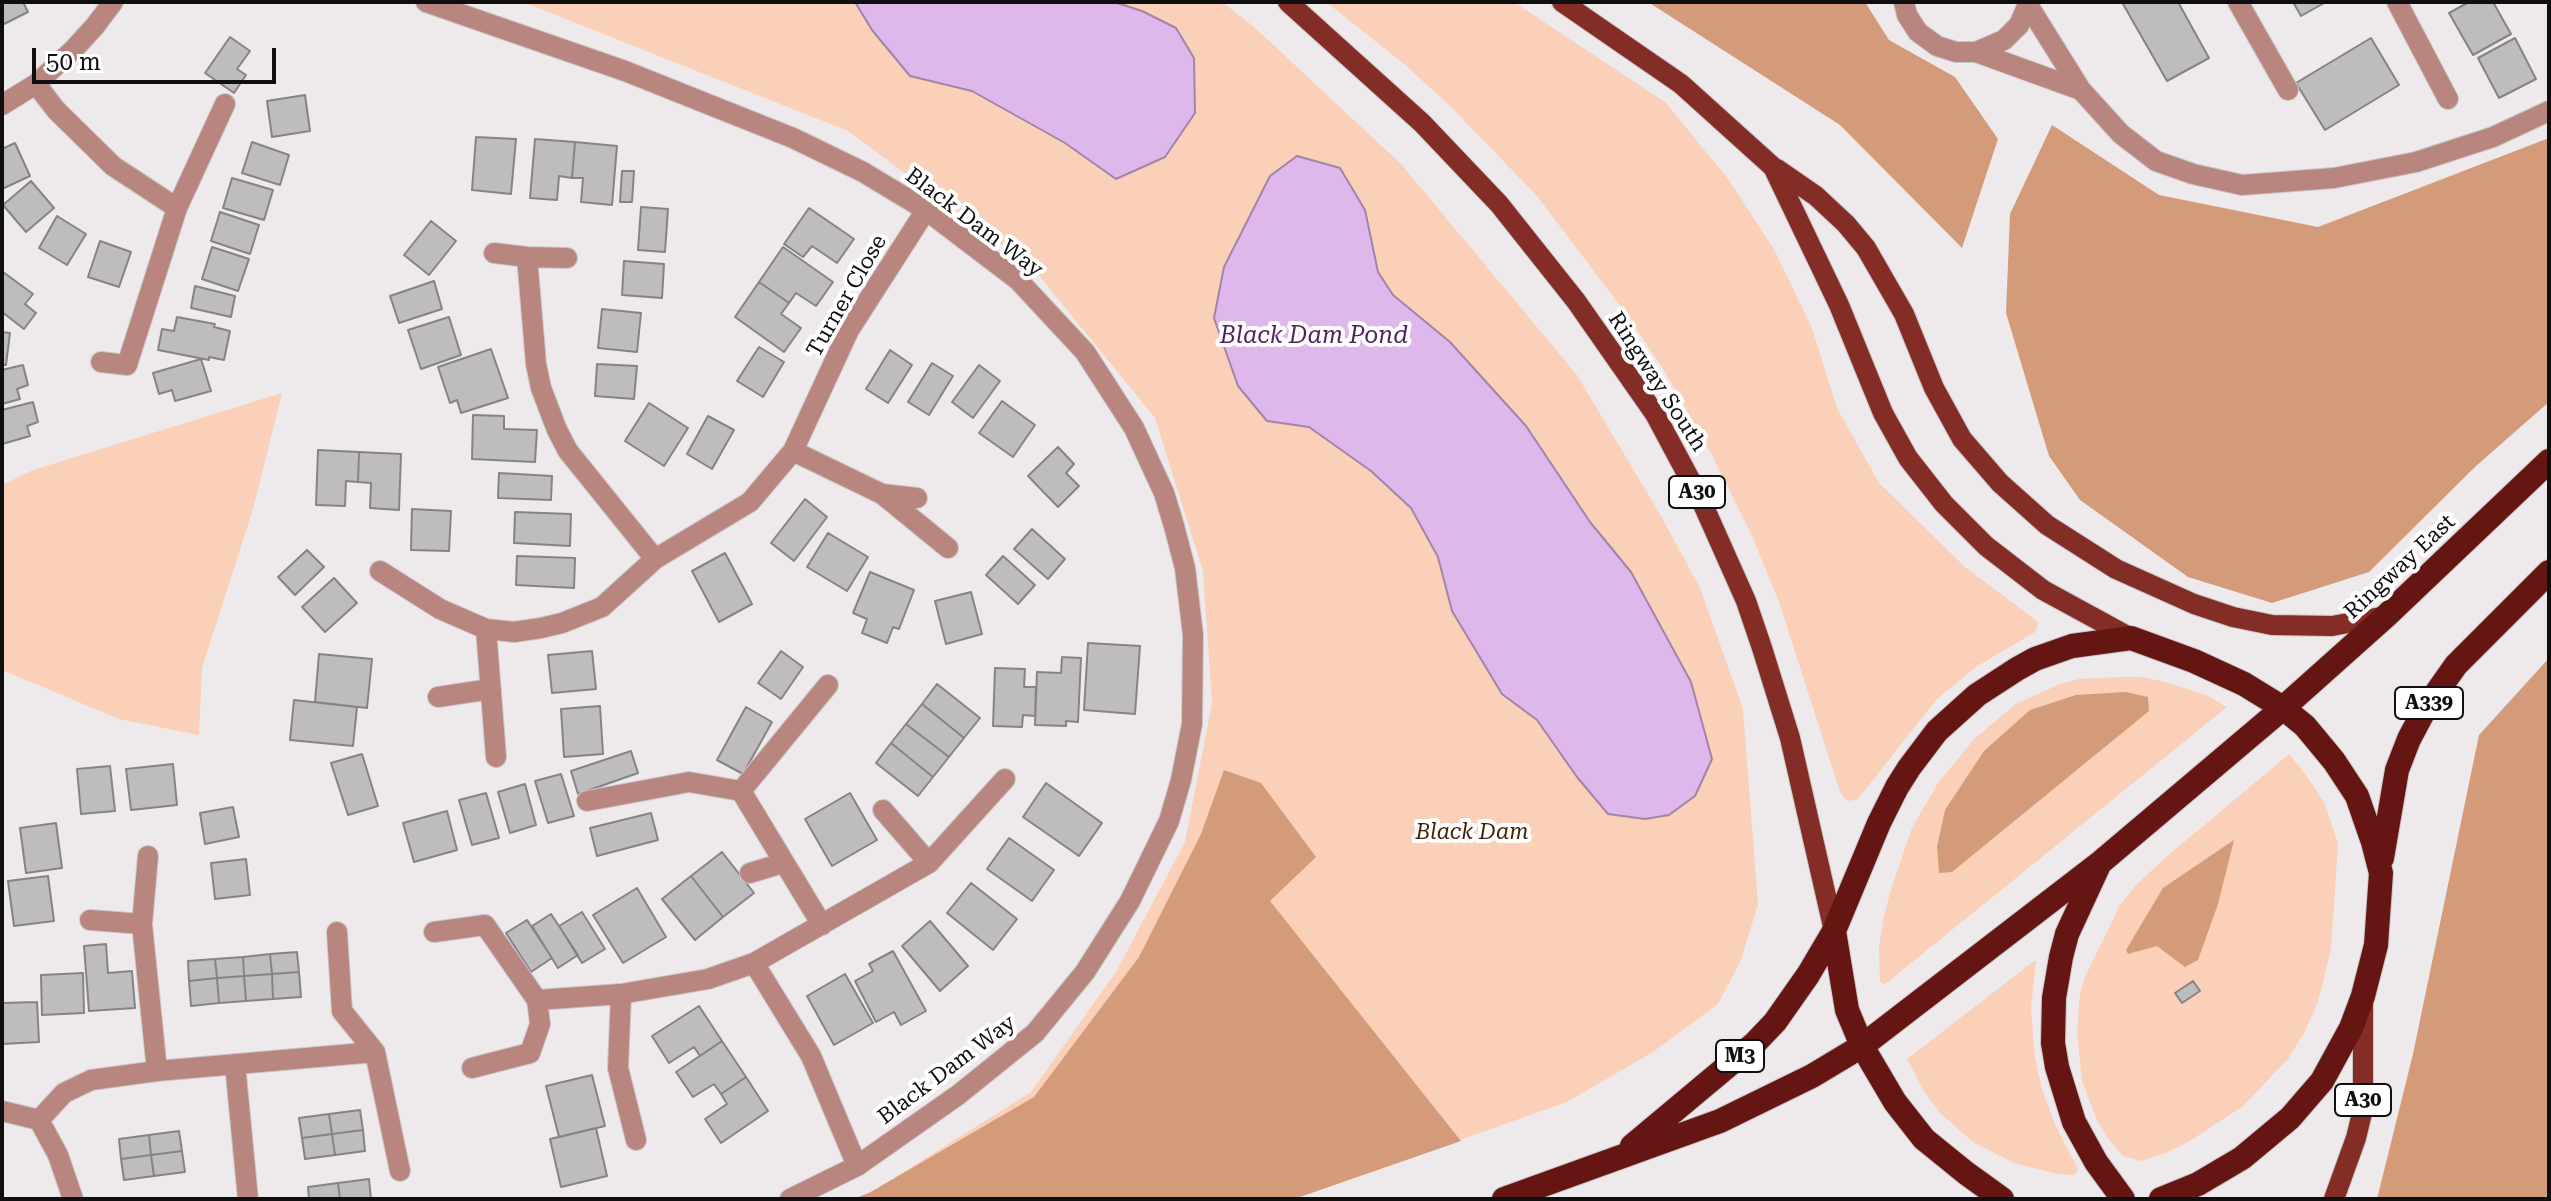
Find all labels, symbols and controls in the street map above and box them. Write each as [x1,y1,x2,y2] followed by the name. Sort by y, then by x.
[36,32,280,82] scale bar
[46,48,101,76] text: 50 m
[900,163,1048,283] street label: Black Dam Way
[801,230,893,362] street label: Turner Close
[1602,307,1712,457] street label: Ringway South
[1220,322,1408,350] water label: Black Dam Pond
[1669,476,1725,508] road number: A30
[2339,509,2461,625] street label: Ringway East
[2395,687,2463,719] road number: A339
[1416,820,1528,846] park label: Black Dam
[873,1010,1021,1130] street label: Black Dam Way
[1716,1040,1764,1072] road number: M3
[2335,1084,2391,1116] road number: A30

